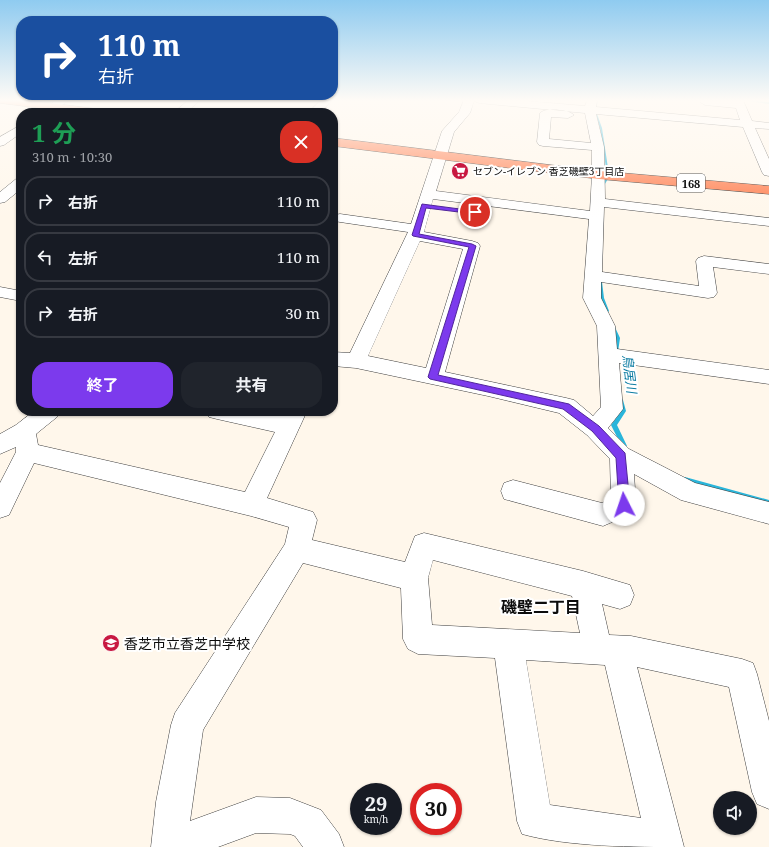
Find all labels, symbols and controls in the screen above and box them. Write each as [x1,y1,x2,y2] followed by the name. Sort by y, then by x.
[98,26,180,64] text: 110 m
[32,32,84,84] icon: right
[98,64,134,88] text: 右折
[32,116,76,149] text: 1 分
[280,121,322,163] button: close
[32,148,112,166] text: 310 m · 10:30
[450,161,470,181] supermarket icon: セブン-イレブン 香芝磯壁3丁目店
[473,164,624,178] place label: セブン-イレブン 香芝磯壁3丁目店
[677,174,705,192] road number: 168
[34,190,56,212] icon: right
[277,191,320,211] text: 110 m
[68,192,98,212] text: 右折
[458,195,492,229] pin
[464,201,486,223] icon: arrive
[34,246,56,268] icon: left
[277,247,320,267] text: 110 m
[68,248,98,268] text: 左折
[34,302,56,324] icon: right
[285,303,320,323] text: 30 m
[68,304,98,324] text: 右折
[619,354,642,396] water label: 鳥居川
[32,362,173,408] button: 終了
[181,362,322,408] button: 共有
[603,484,645,526] position arrow
[501,596,581,618] district label: 磯壁二丁目
[101,633,121,653] school or university icon: 香芝市立香芝中学校
[124,634,250,653] place label: 香芝市立香芝中学校
[410,783,462,835] speed limit sign: 30
[365,790,387,817] text: 29
[713,791,757,835] map controls
[713,791,757,835] button: sound
[364,812,388,826] text: km/h

